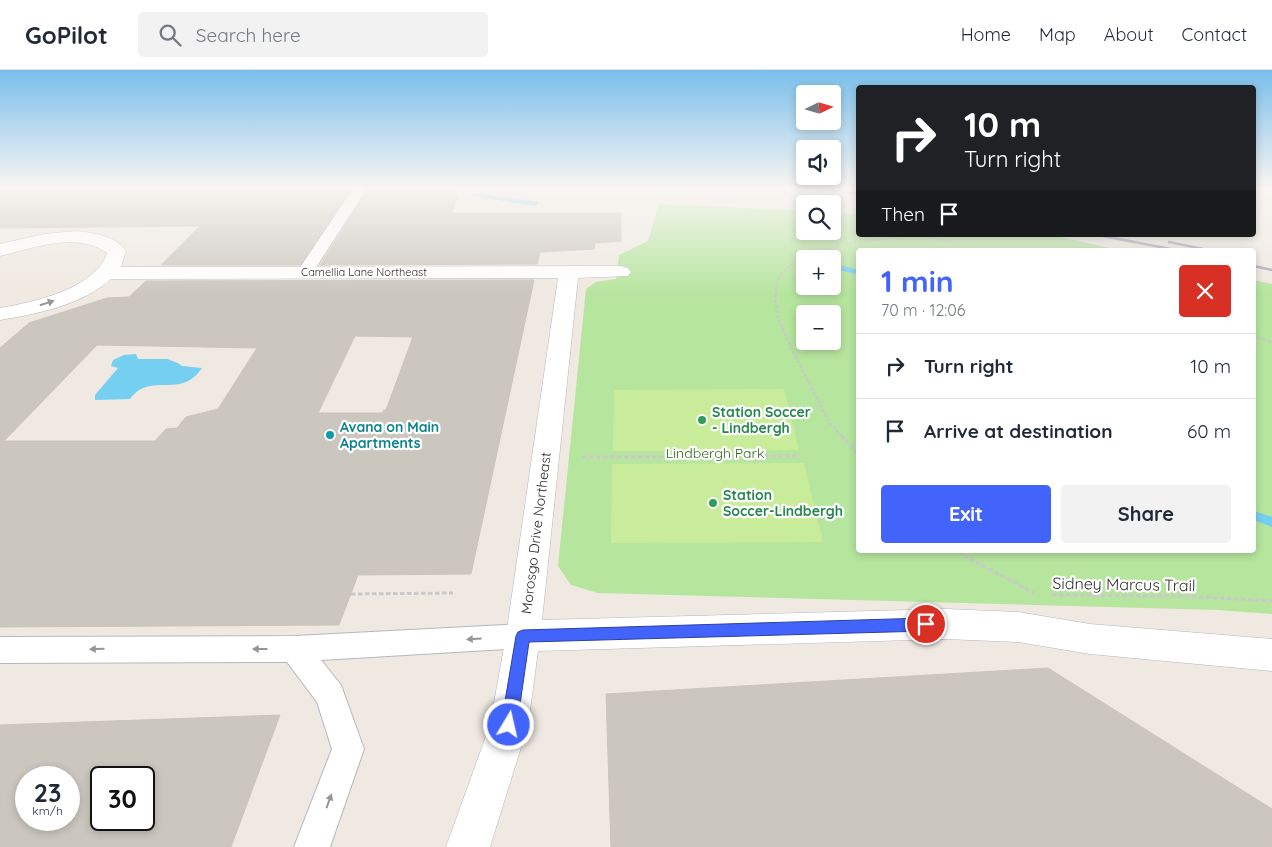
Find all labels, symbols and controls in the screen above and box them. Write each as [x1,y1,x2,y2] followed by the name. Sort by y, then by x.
[138,12,488,57] search box
[25,20,108,50] text: GoPilot
[156,21,184,49] icon: search
[196,23,301,47] text: Search here
[961,23,1011,46] text: Home
[1039,23,1076,46] text: Map
[1104,23,1154,46] text: About
[1182,23,1247,46] text: Contact
[796,85,841,130] north arrow
[796,85,841,350] map controls
[964,102,1041,146] text: 10 m
[881,105,946,170] icon: right
[796,140,841,185] button: sound
[964,145,1061,173] text: Turn right
[796,195,841,240] button: search
[935,200,963,228] icon: arrive
[881,202,925,226] text: Then
[796,250,841,295] button: +
[881,262,954,300] text: 1 min
[301,265,427,279] street label: Camellia Lane Northeast
[1179,265,1231,317] button: close
[40,299,55,306] one-way arrow
[881,300,965,320] text: 70 m · 12:06
[796,305,841,350] button: −
[881,352,909,380] icon: right
[924,354,1013,378] text: Turn right
[1190,354,1231,378] text: 10 m
[712,403,811,437] place label: Station Soccer - Lindbergh
[696,414,708,426] marker: Station Soccer - Lindbergh
[881,417,909,445] icon: arrive
[340,418,439,452] place label: Avana on Main Apartments
[924,419,1113,443] text: Arrive at destination
[1187,419,1231,443] text: 60 m
[324,429,336,441] marker: Avana on Main Apartments
[666,444,764,462] park label: Lindbergh Park
[517,451,555,615] street label: Morosgo Drive Northeast
[881,485,1051,543] button: Exit
[1061,485,1231,543] button: Share
[723,486,843,520] place label: Station Soccer-Lindbergh
[707,497,719,509] marker: Station Soccer-Lindbergh
[1052,573,1196,595] street label: Sidney Marcus Trail
[905,603,947,645] pin
[912,610,940,638] icon: arrive
[466,635,482,643] one-way arrow
[89,645,105,653] one-way arrow
[251,645,267,653] one-way arrow
[482,698,534,750] position arrow
[90,766,155,831] speed limit sign: 30
[34,777,61,808] text: 23
[325,793,333,808] one-way arrow
[32,803,63,818] text: km/h

